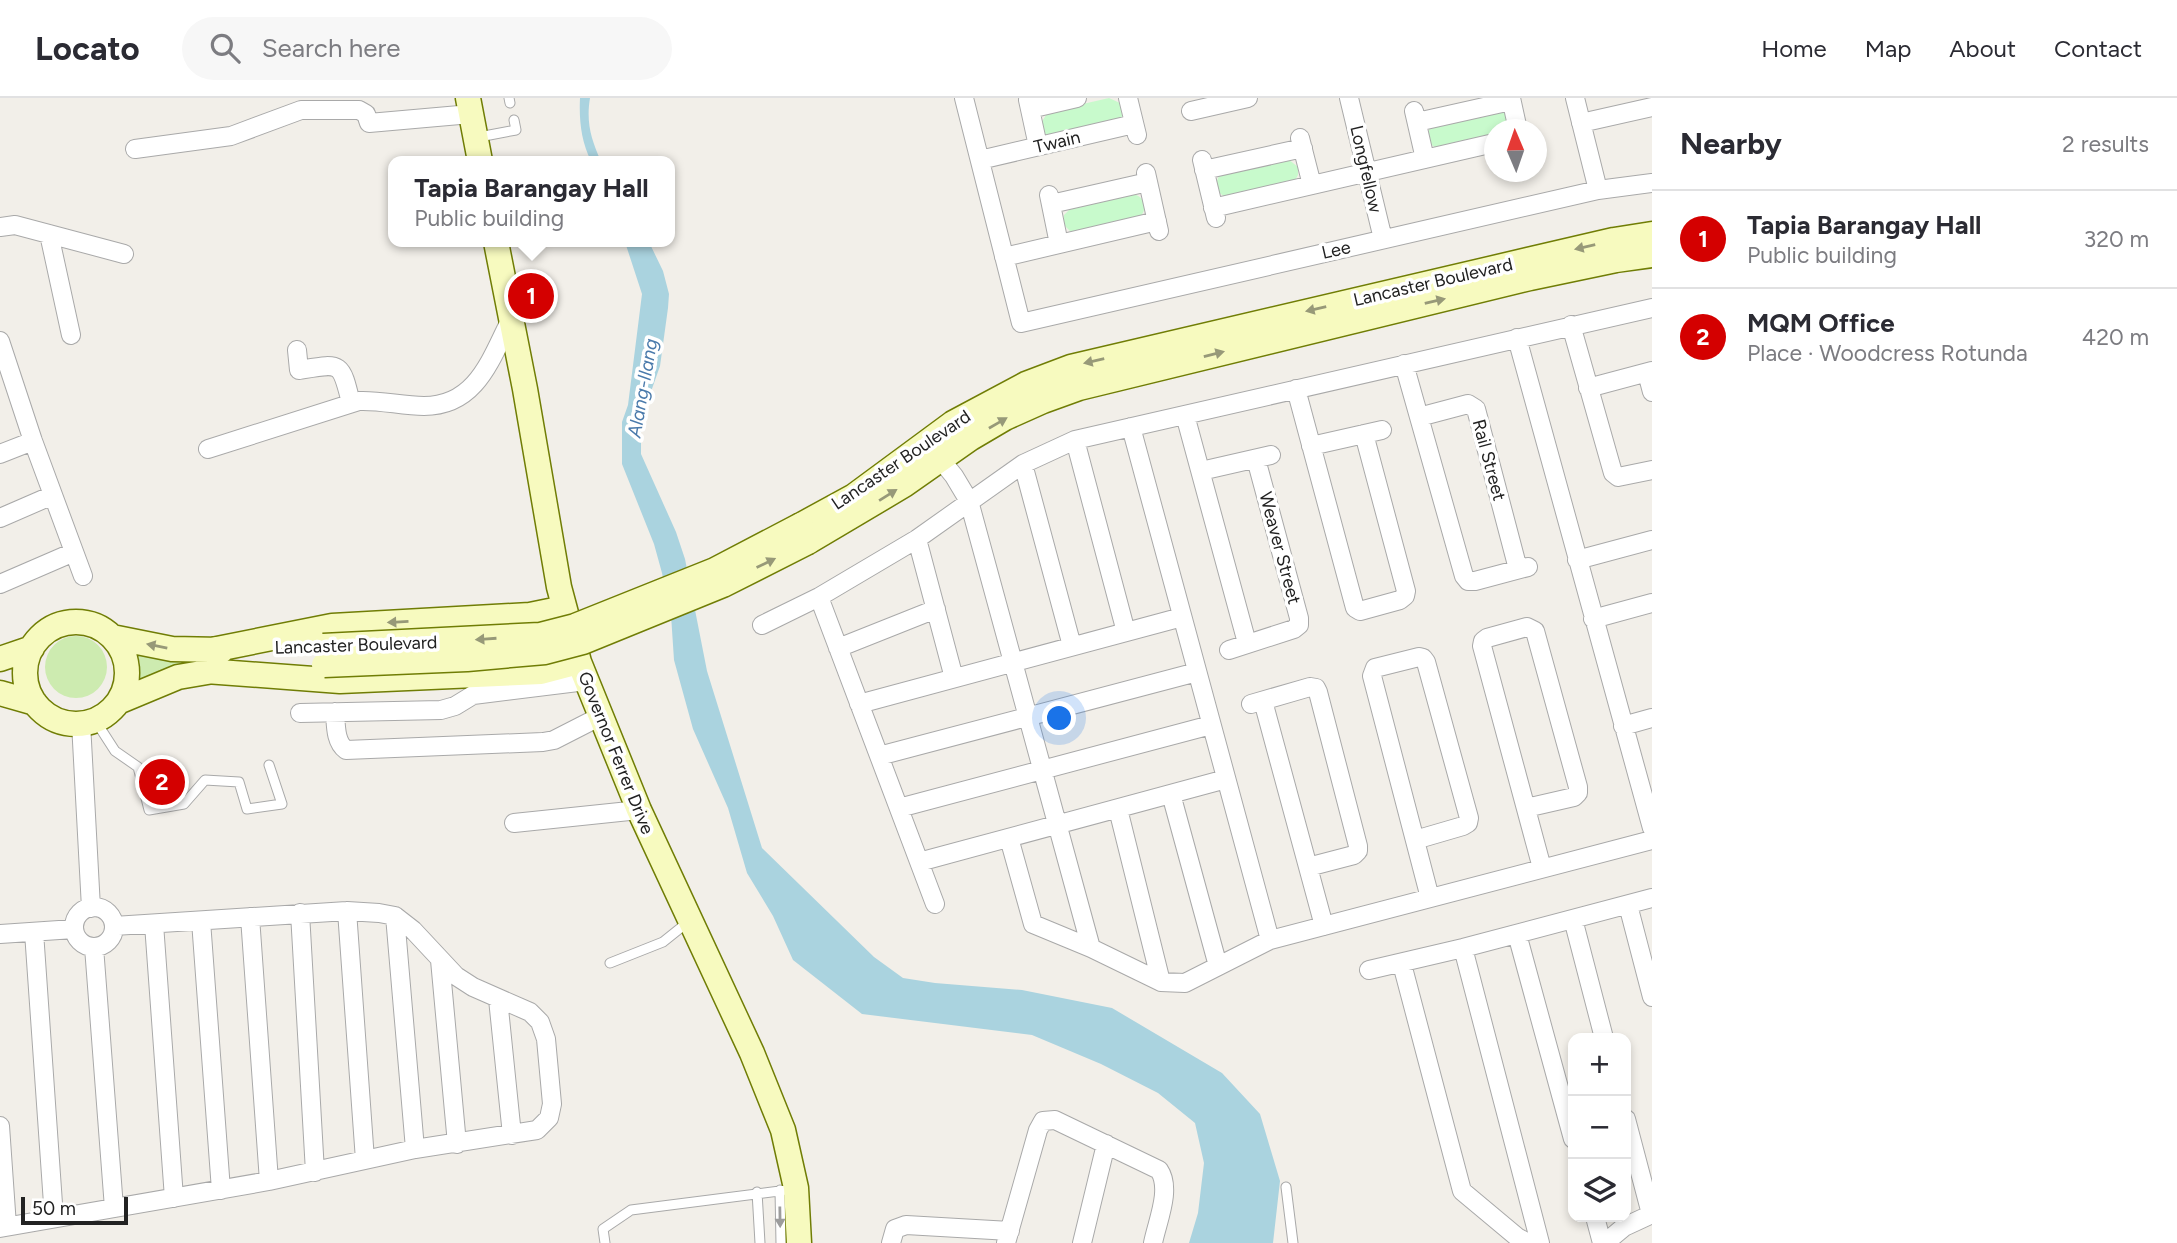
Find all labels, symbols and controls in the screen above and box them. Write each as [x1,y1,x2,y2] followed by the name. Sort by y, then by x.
[182,17,672,80] search box
[35,29,140,68] text: Locato
[206,29,244,67] icon: search
[262,32,401,64] text: Search here
[1761,34,1827,63] text: Home
[1865,34,1911,63] text: Map
[1949,34,2016,63] text: About
[2054,34,2142,63] text: Contact
[1484,119,1547,182] north arrow
[1345,123,1387,215] street label: Longfellow
[1680,125,1782,162] text: Nearby
[1032,126,1082,158] street label: Twain
[2062,130,2149,158] text: 2 results
[388,156,675,247] popup
[414,172,649,204] text: Tapia Barangay Hall
[414,204,564,232] text: Public building
[1747,209,1982,241] text: Tapia Barangay Hall
[1698,225,1708,253] text: 1
[2084,225,2149,253] text: 320 m
[1319,236,1353,264] street label: Lee
[1574,241,1596,252] one-way arrow
[1747,241,1897,269] text: Public building
[1351,253,1515,311] street label: Lancaster Boulevard
[508,270,554,322] pin: 1
[1424,295,1446,306] one-way arrow
[1305,304,1327,315] one-way arrow
[1747,307,1895,339] text: MQM Office
[1696,323,1710,351] text: 2
[2082,323,2149,351] text: 420 m
[622,337,663,440] water label: Alang-Ilang
[1747,339,2028,367] text: Place · Woodcress Rotunda
[1203,349,1225,360] one-way arrow
[1083,356,1105,367] one-way arrow
[827,405,975,515] street label: Lancaster Boulevard
[988,417,1007,429] one-way arrow
[1468,417,1510,503] street label: Rail Street
[878,489,897,502] one-way arrow
[1254,489,1306,607] street label: Weaver Street
[756,558,776,569] one-way arrow
[387,617,409,628] one-way arrow
[274,631,438,659] street label: Lancaster Boulevard
[475,634,497,645] one-way arrow
[146,640,168,651] one-way arrow
[573,668,659,838] street label: Governor Ferrer Drive
[1042,701,1076,735] your location
[139,756,185,808] pin: 2
[1568,1033,1631,1222] map controls
[1568,1033,1631,1096] button: +
[1568,1096,1631,1159] button: −
[1568,1159,1631,1222] button: layers
[21,1194,128,1226] scale bar
[32,1197,76,1220] text: 50 m
[774,1206,786,1228] one-way arrow

